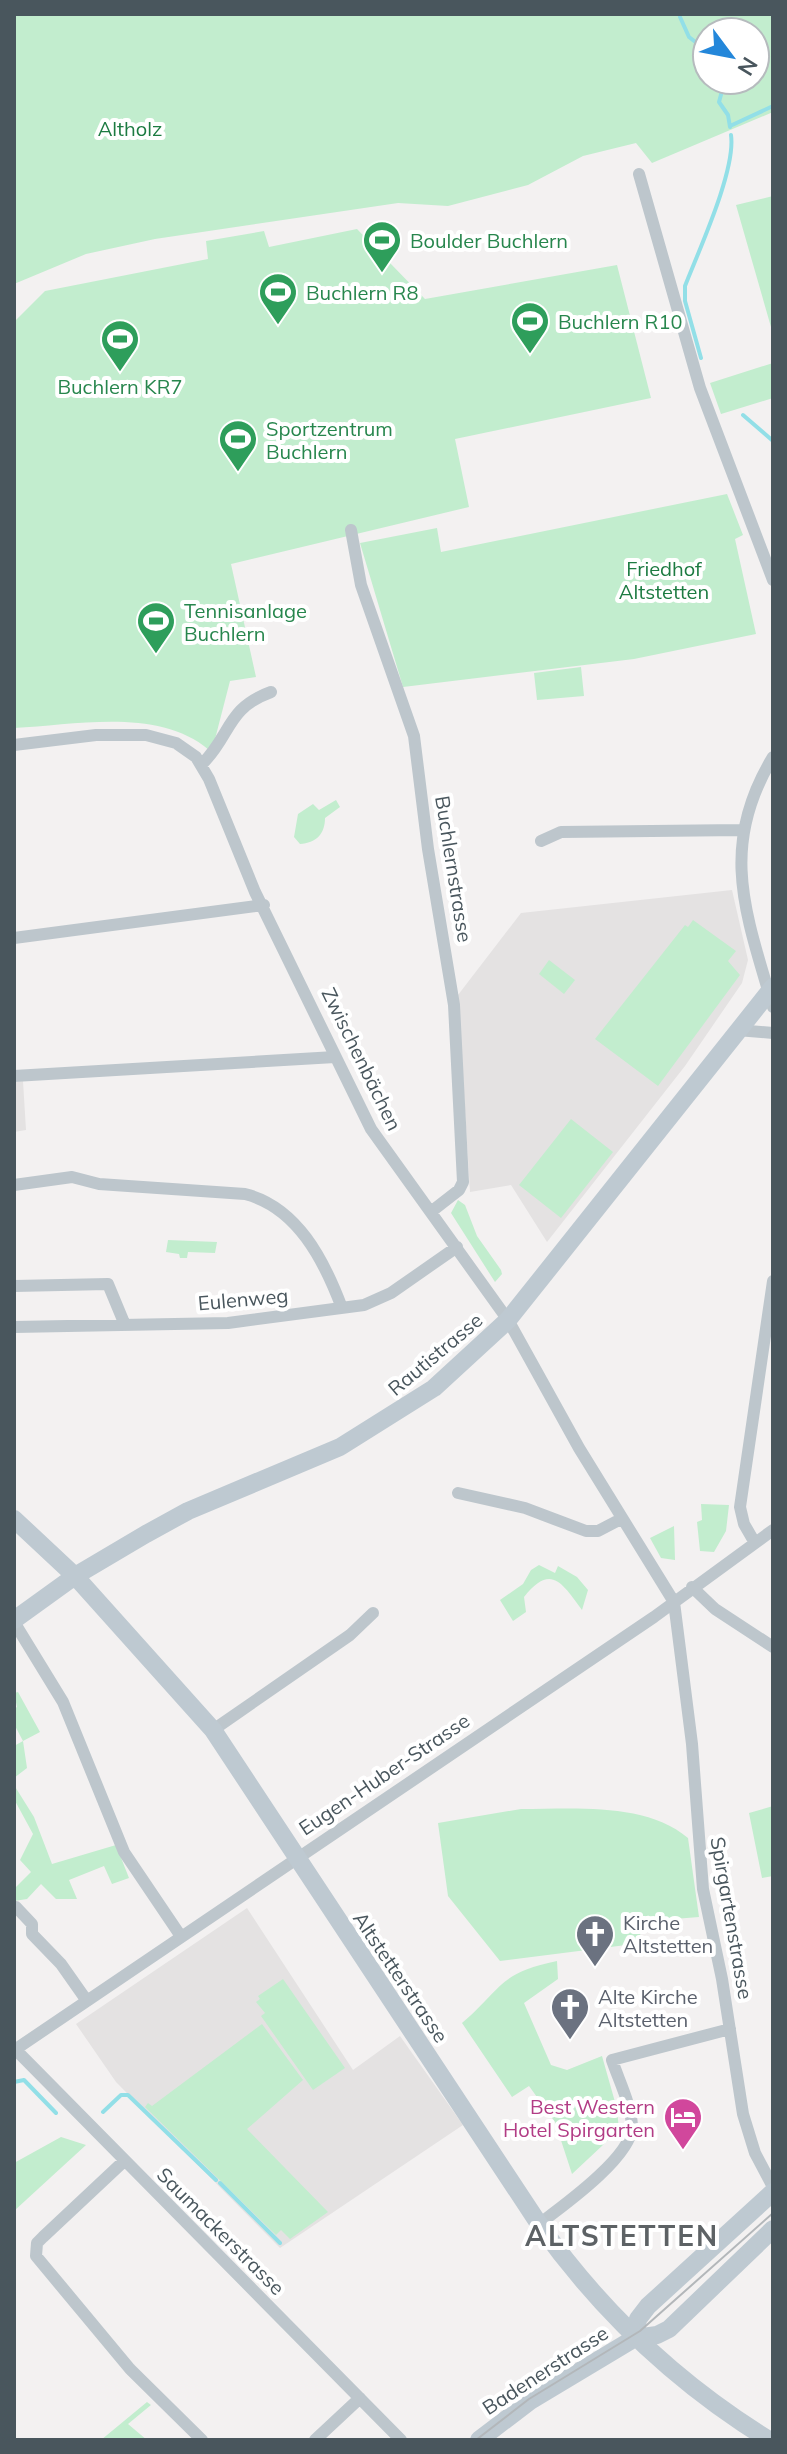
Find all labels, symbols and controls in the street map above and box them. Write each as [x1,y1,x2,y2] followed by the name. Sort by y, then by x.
[691,16,771,96] north arrow
[732,52,764,81] text: N
[98,116,162,141] park label: Altholz
[361,219,403,274] sports icon: Boulder Buchlern
[410,228,568,253] place label: Boulder Buchlern
[257,271,299,326] sports icon: Buchlern R8
[306,280,418,305] place label: Buchlern R8
[509,300,551,355] sports icon: Buchlern R10
[558,309,682,334] place label: Buchlern R10
[99,318,141,373] sports icon: Buchlern KR7
[57,374,183,399] place label: Buchlern KR7
[266,416,393,464] place label: Sportzentrum Buchlern
[217,418,259,473] sports icon: Sportzentrum Buchlern
[619,556,709,604] park label: Friedhof Altstetten
[184,598,307,646] place label: Tennisanlage Buchlern
[135,600,177,655] sports icon: Tennisanlage Buchlern
[430,794,478,944] street label: Buchlernstrasse
[317,983,407,1135] street label: Zwischenbächen
[197,1283,289,1315] street label: Eulenweg
[383,1307,487,1401] street label: Rautistrasse
[294,1708,474,1840] street label: Eugen-Huber-Strasse
[705,1835,759,2001] street label: Spirgartenstrasse
[348,1907,454,2047] street label: Altstetterstrasse
[623,1910,713,1958] place label: Kirche Altstetten
[574,1913,616,1968] church icon: Kirche Altstetten
[598,1984,698,2032] place label: Alte Kirche Altstetten
[549,1986,591,2041] church icon: Alte Kirche Altstetten
[503,2094,655,2142] place label: Best Western Hotel Spirgarten
[662,2096,704,2151] hotel icon: Best Western Hotel Spirgarten
[152,2162,290,2300] street label: Saumackerstrasse
[525,2218,719,2253] district label: ALTSTETTEN
[477,2320,613,2420] street label: Badenerstrasse

